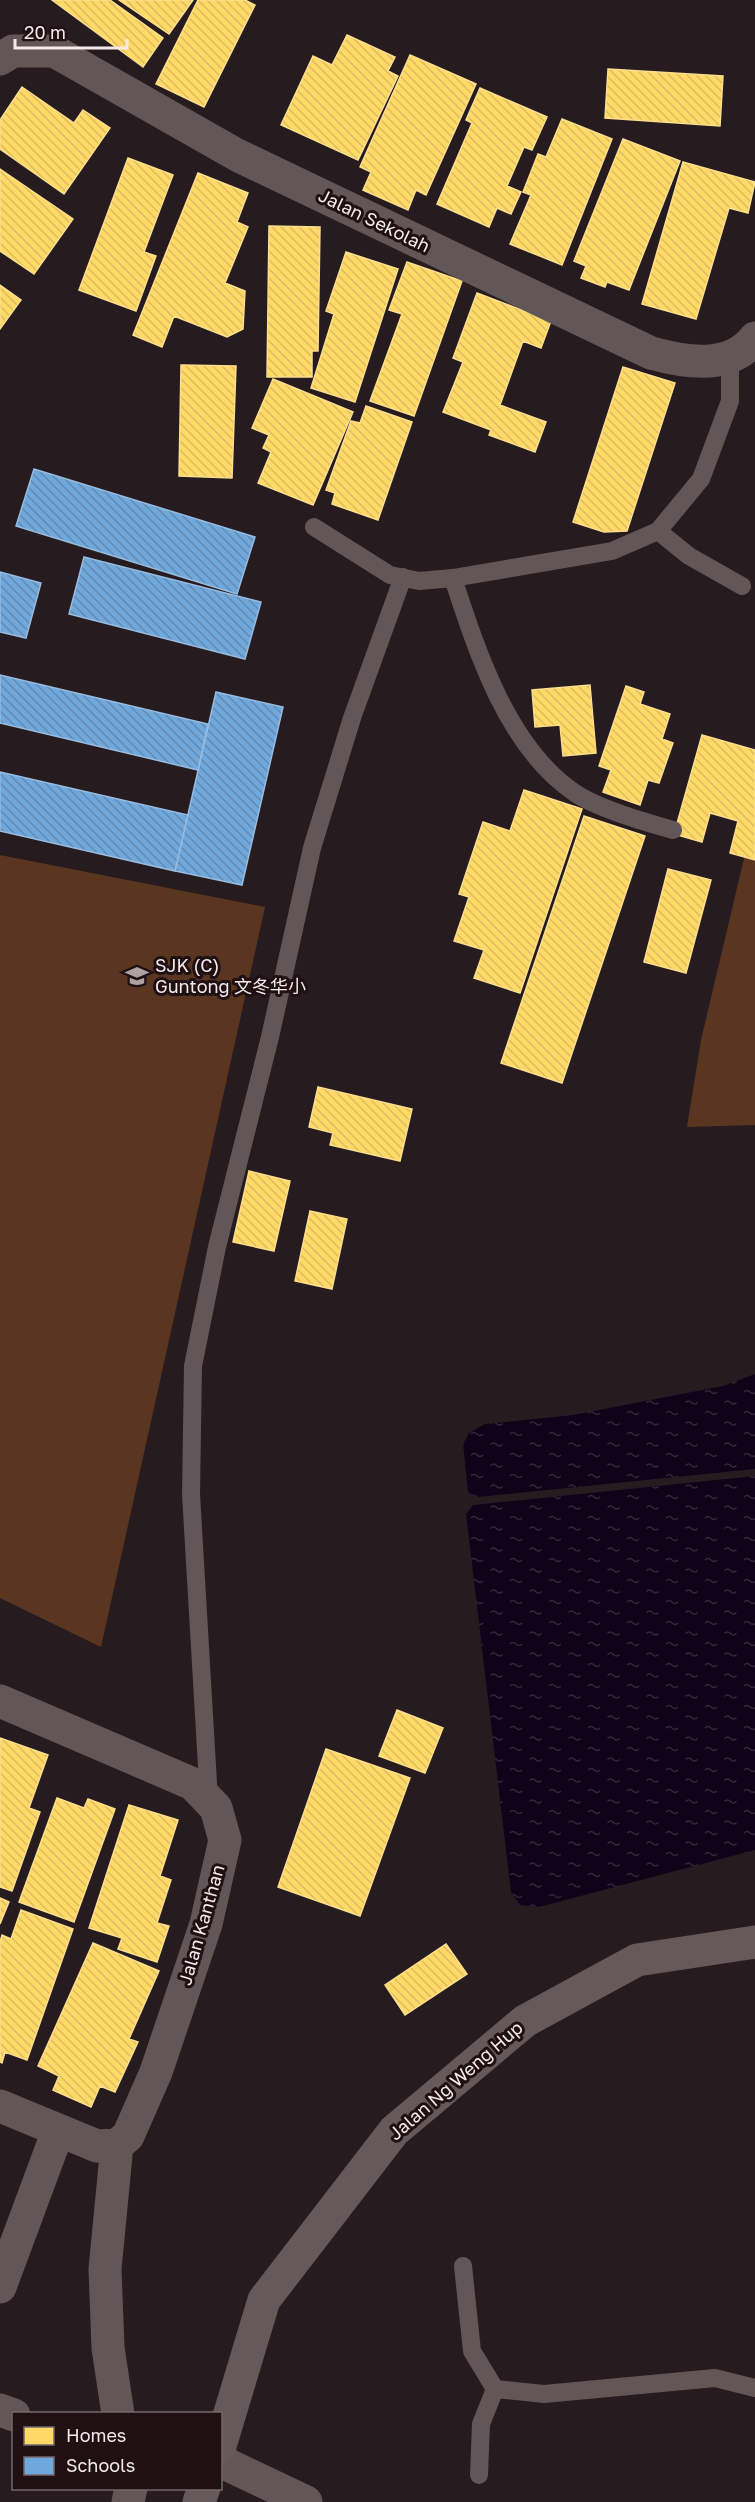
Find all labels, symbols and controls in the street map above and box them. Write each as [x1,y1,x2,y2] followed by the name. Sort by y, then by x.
[15,12,128,50] scale bar
[24,21,66,43] text: 20 m
[315,184,434,257] street label: Jalan Sekolah
[155,954,306,997] place label: SJK (C) Guntong 文冬华小
[124,963,150,989] school or university icon: SJK (C) Guntong 文冬华小
[173,1862,229,1988] street label: Jalan Kanthan
[384,2016,527,2144] street label: Jalan Ng Weng Hup
[12,2412,222,2490] legend
[66,2424,126,2446] text: Homes
[66,2454,135,2476] text: Schools

